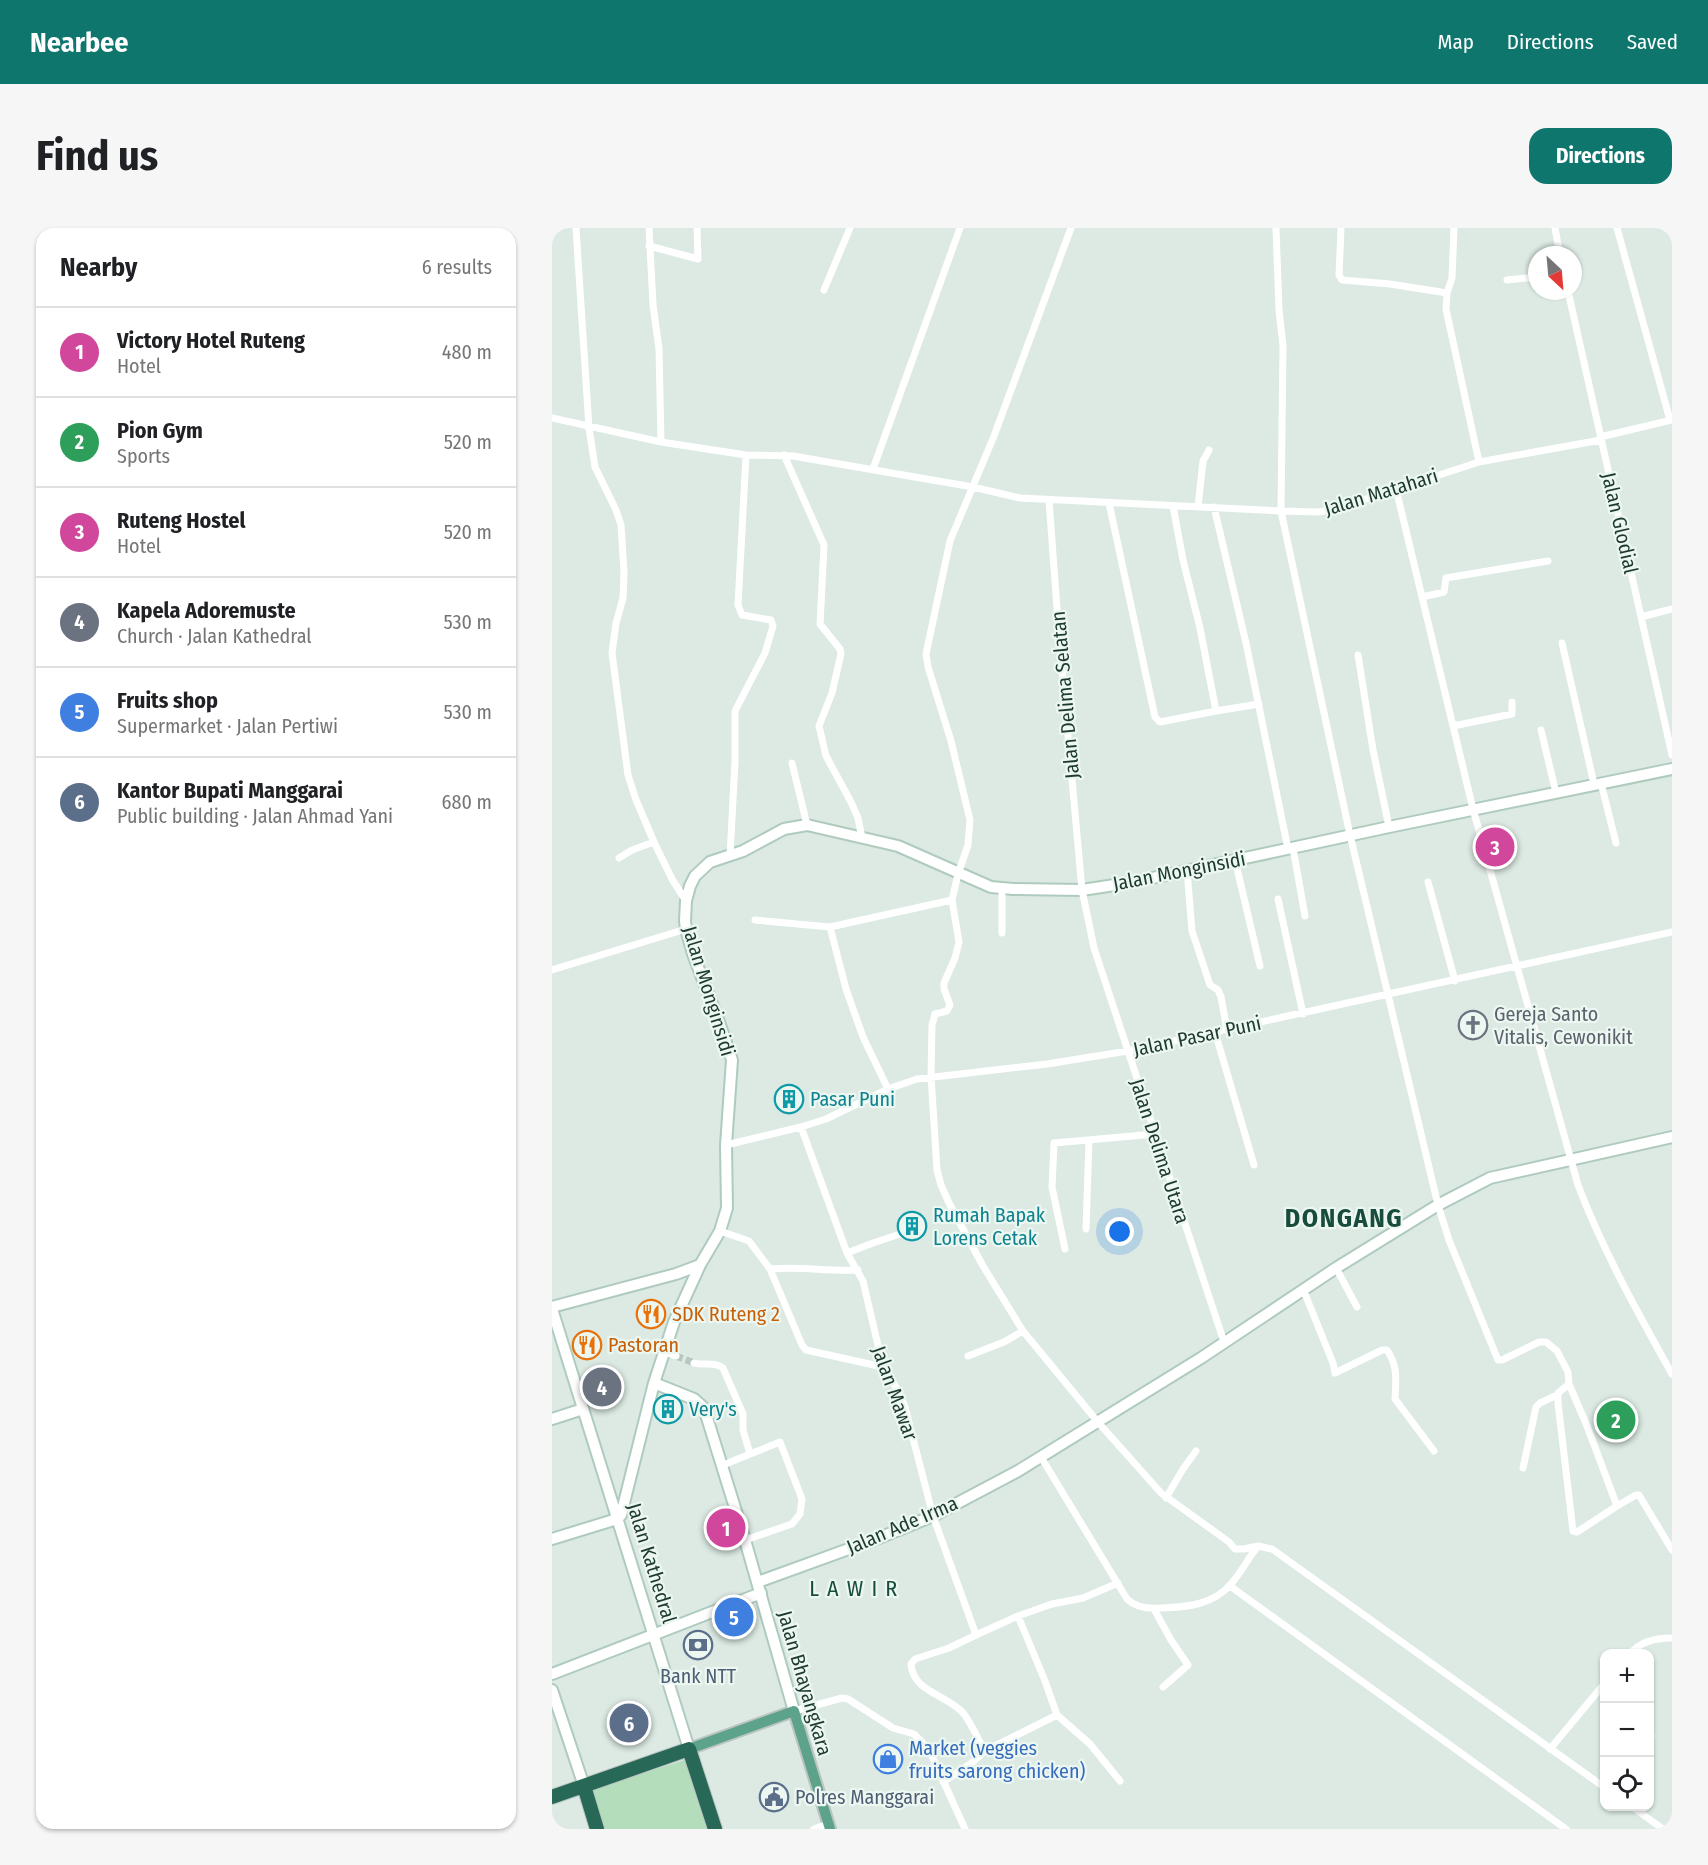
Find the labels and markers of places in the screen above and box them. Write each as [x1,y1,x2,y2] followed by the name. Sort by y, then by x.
[1476,824,1514,870] pin: 3
[1494,1002,1633,1049] place label: Gereja Santo Vitalis, Cewonikit
[1457,1009,1489,1041] church icon: Gereja Santo Vitalis, Cewonikit
[773,1083,805,1115] building icon: Pasar Puni
[810,1087,895,1111] place label: Pasar Puni
[933,1203,1046,1250] place label: Rumah Bapak Lorens Cetak
[896,1210,928,1242] building icon: Rumah Bapak Lorens Cetak
[635,1298,667,1330] restaurant icon: SDK Ruteng 2
[672,1302,780,1326] place label: SDK Ruteng 2
[571,1329,603,1361] restaurant icon: Pastoran
[608,1333,679,1357] place label: Pastoran
[583,1364,622,1410] pin: 4
[652,1393,684,1425] building icon: Very's
[689,1397,737,1421] place label: Very's
[1596,1398,1636,1442] pin: 2
[706,1506,746,1550] pin: 1
[714,1594,753,1640] pin: 5
[682,1629,714,1661] bank icon: Bank NTT
[660,1664,737,1688] place label: Bank NTT
[610,1700,649,1746] pin: 6
[909,1736,1085,1783] place label: Market (veggies fruits sarong chicken)
[872,1743,904,1775] shop icon: Market (veggies fruits sarong chicken)
[758,1781,790,1813] public building icon: Polres Manggarai
[795,1785,934,1809] place label: Polres Manggarai

